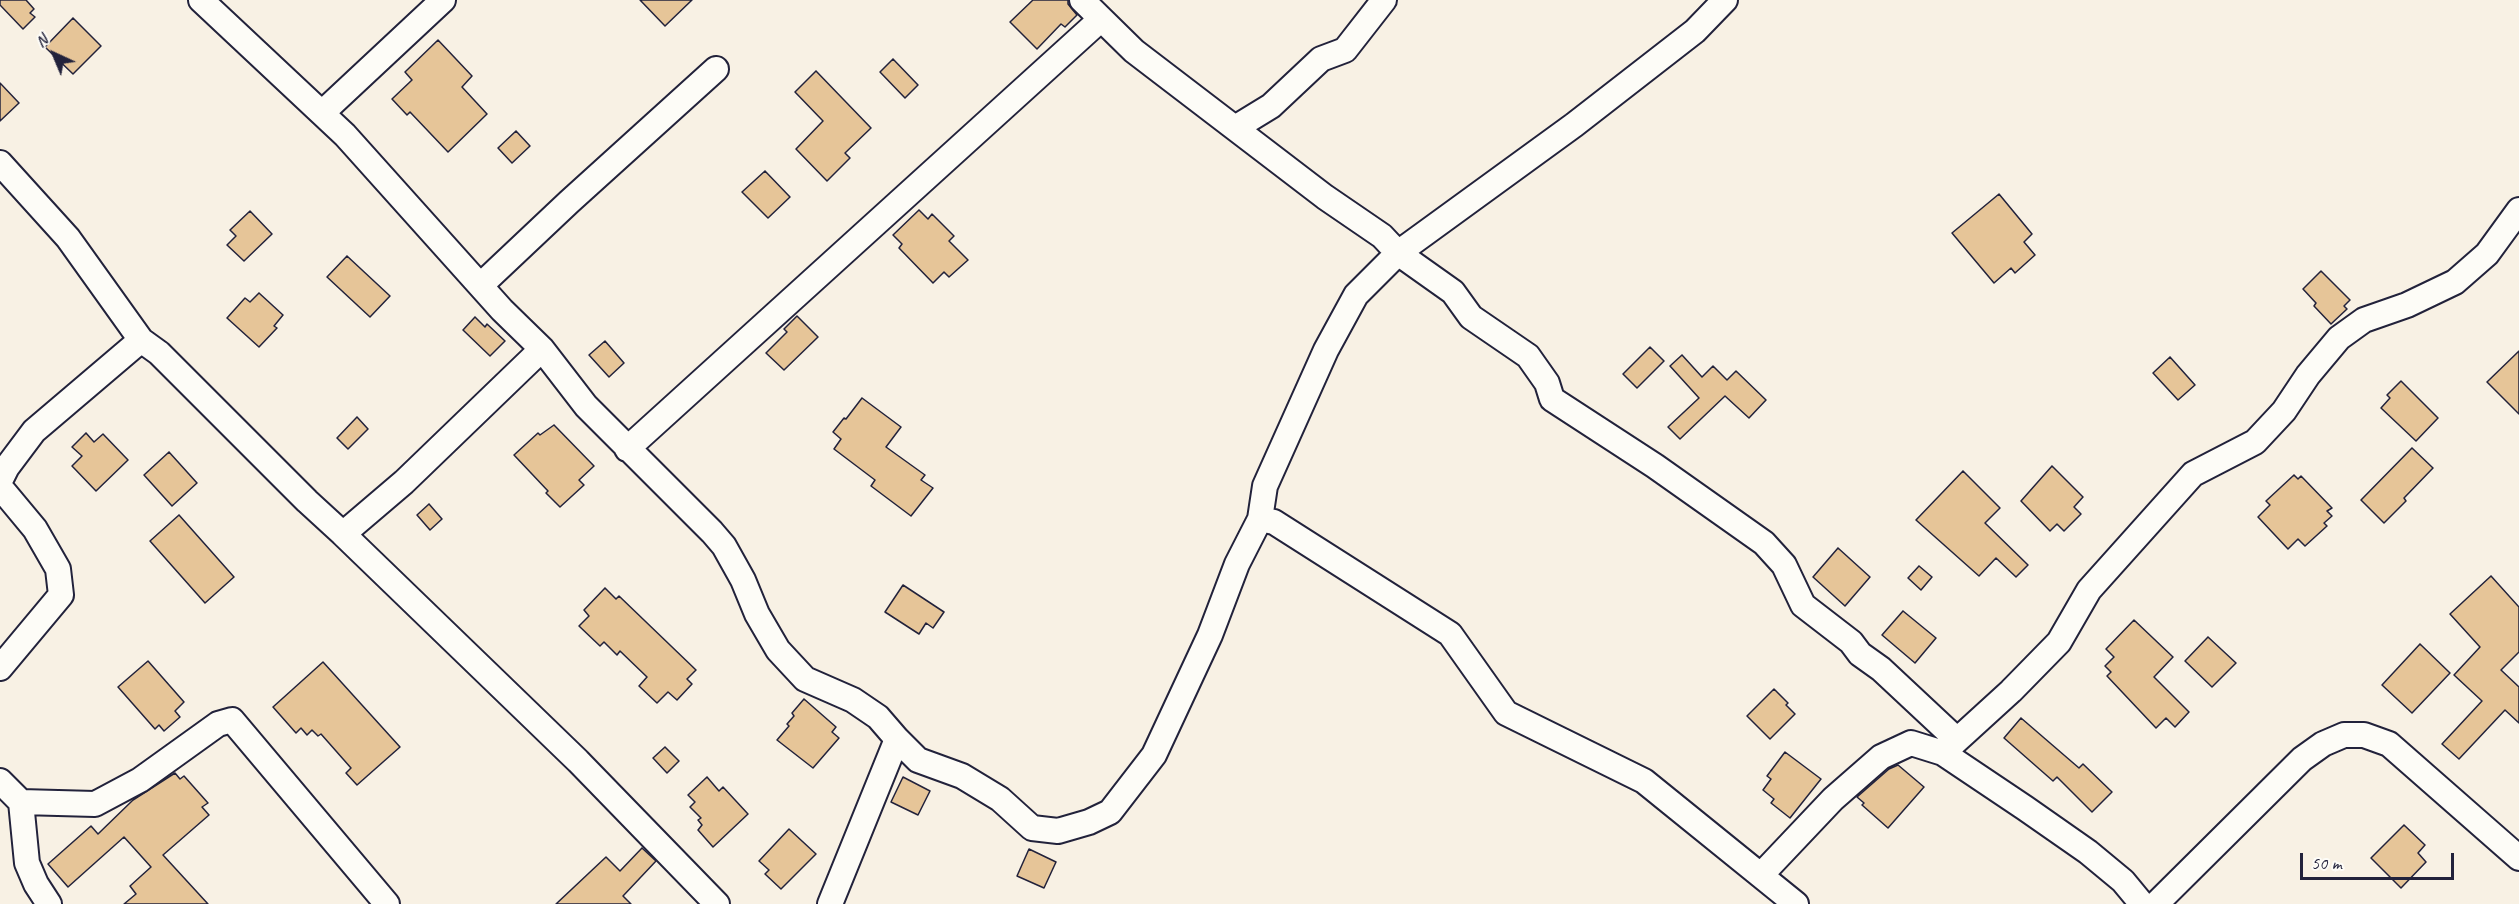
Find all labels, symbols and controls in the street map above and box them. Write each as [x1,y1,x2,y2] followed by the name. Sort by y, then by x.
[24,24,84,84] north arrow
[31,30,52,52] text: N
[2303,841,2458,879] scale bar
[2311,852,2342,874] text: 50 m

